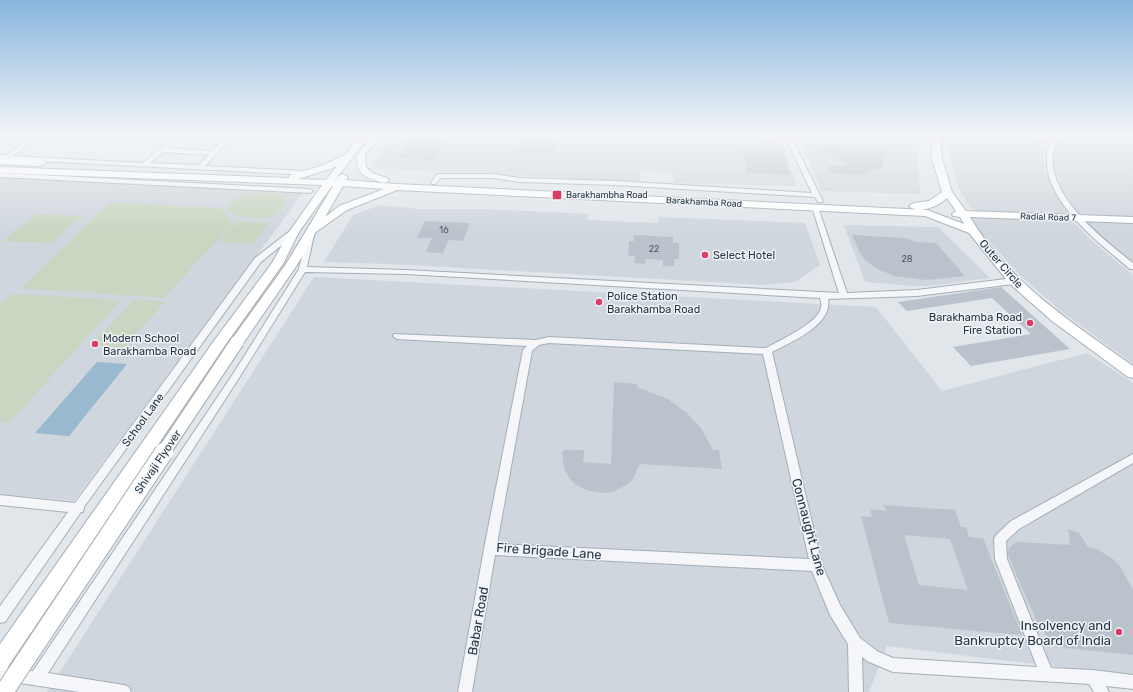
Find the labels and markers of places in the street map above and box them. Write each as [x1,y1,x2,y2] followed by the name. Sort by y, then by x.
[551,189,563,201] marker: Barakhambha Road
[566,190,648,200] place label: Barakhambha Road
[713,249,775,262] place label: Select Hotel
[700,250,710,260] marker: Select Hotel
[607,290,700,316] place label: Police Station Barakhamba Road
[594,297,604,307] marker: Police Station Barakhamba Road
[929,311,1022,337] place label: Barakhamba Road Fire Station
[1025,318,1035,328] marker: Barakhamba Road Fire Station
[103,332,196,358] place label: Modern School Barakhamba Road
[90,339,100,349] marker: Modern School Barakhamba Road
[954,618,1111,648] place label: Insolvency and Bankruptcy Board of India
[1114,627,1124,637] marker: Insolvency and Bankruptcy Board of India

